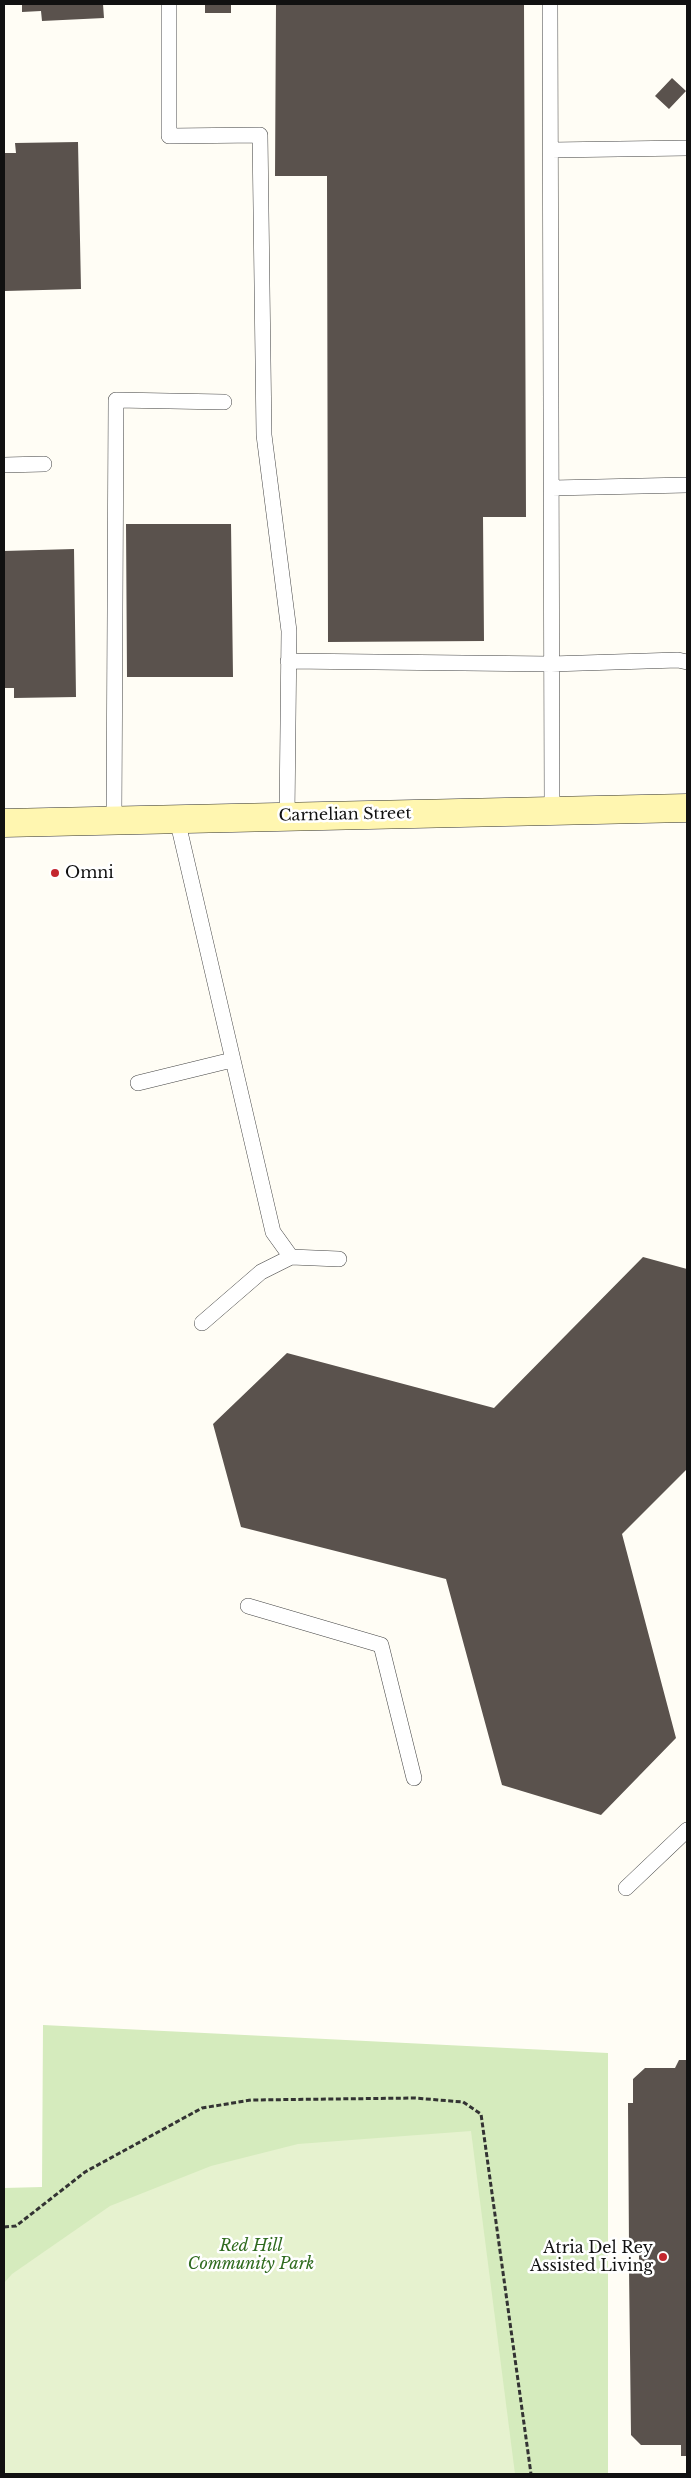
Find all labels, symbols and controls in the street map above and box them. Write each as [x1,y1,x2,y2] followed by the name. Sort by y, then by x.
[278,804,412,826] street label: Carnelian Street
[65,863,114,883] place label: Omni
[49,867,61,879] marker: Omni
[188,2236,314,2274] park label: Red Hill Community Park
[530,2238,653,2276] place label: Atria Del Rey Assisted Living
[657,2251,669,2263] marker: Atria Del Rey Assisted Living

